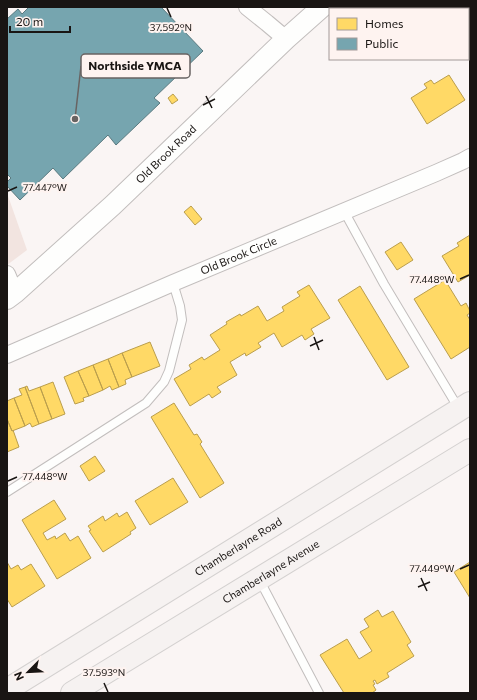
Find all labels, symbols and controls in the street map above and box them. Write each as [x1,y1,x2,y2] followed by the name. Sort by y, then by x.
[10,8,70,34] scale bar
[329,8,469,60] legend
[16,14,43,28] text: 20 m
[365,16,403,30] text: Homes
[150,21,192,33] text: 37.592°N
[365,36,398,50] text: Public
[81,54,190,78] callout: Northside YMCA
[88,58,182,72] text: Northside YMCA
[133,122,198,186] street label: Old Brook Road
[23,181,67,193] text: 77.447°W
[198,233,279,277] street label: Old Brook Circle
[409,273,455,285] text: 77.448°W
[22,470,68,482] text: 77.448°W
[192,514,284,578] street label: Chamberlayne Road
[220,537,322,606] street label: Chamberlayne Avenue
[409,562,455,574] text: 77.449°W
[8,652,48,692] north arrow
[83,666,125,678] text: 37.593°N
[11,670,26,683] text: N

